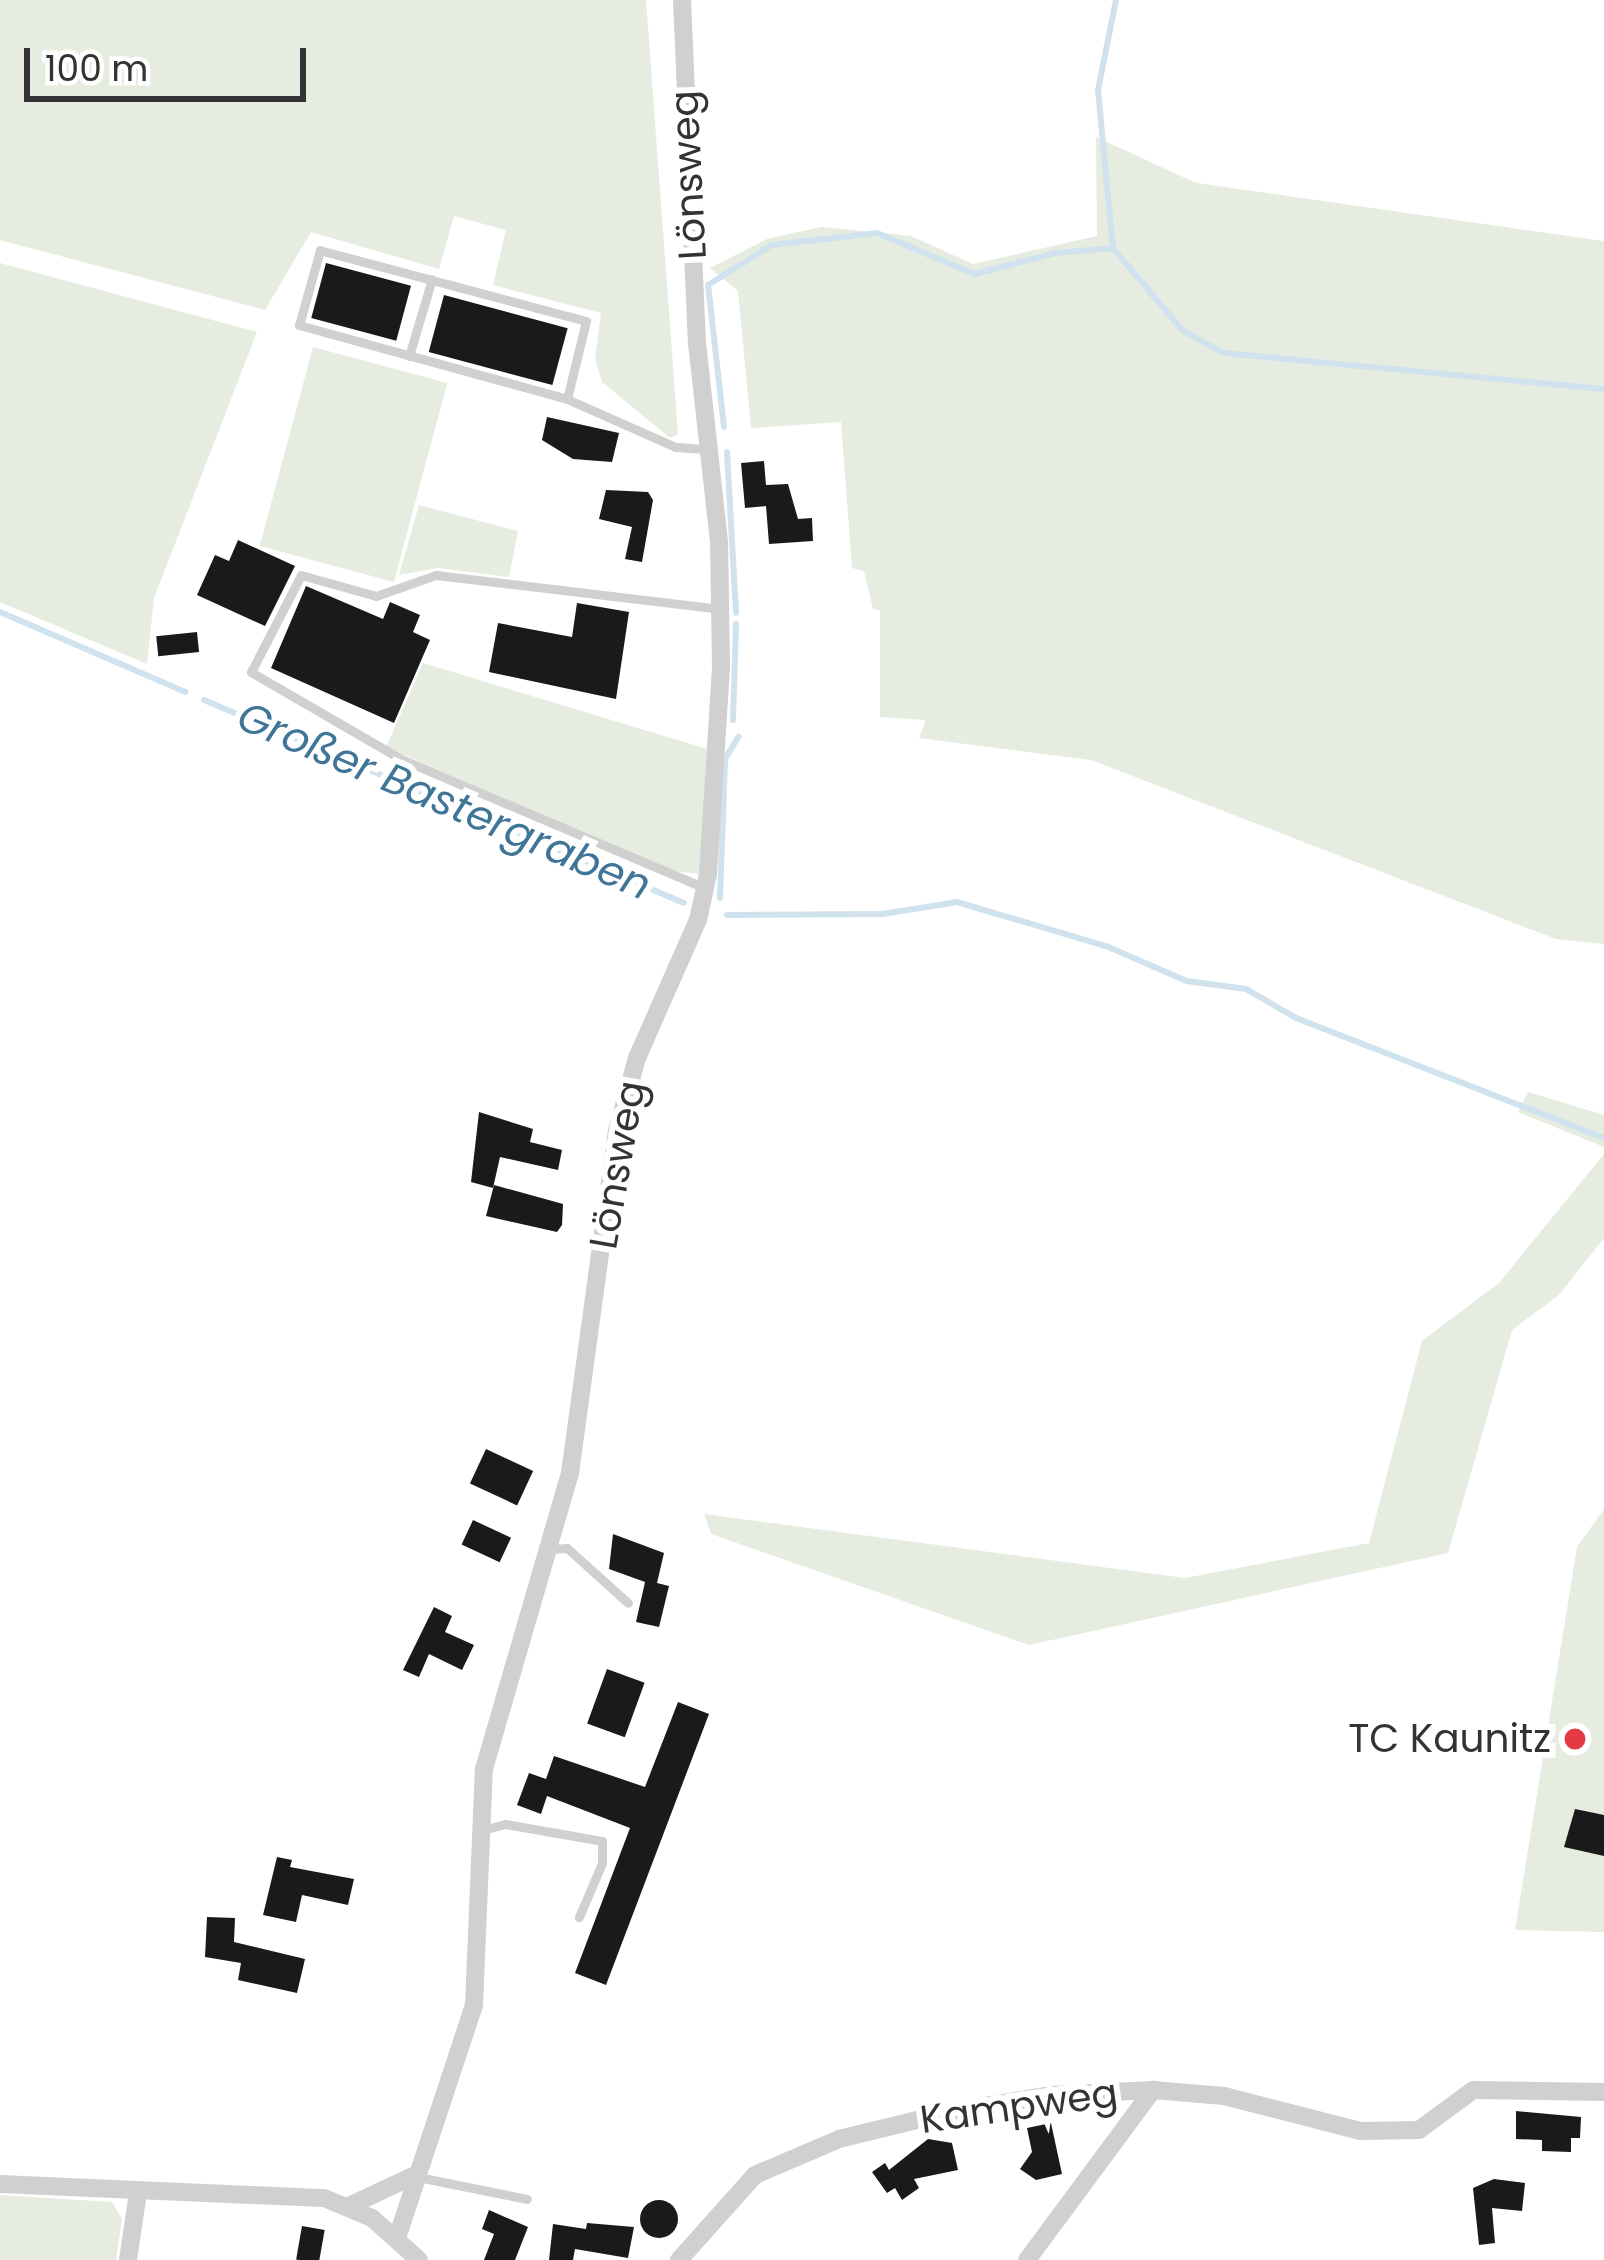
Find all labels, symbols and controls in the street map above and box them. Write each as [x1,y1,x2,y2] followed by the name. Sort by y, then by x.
[30,24,312,98] scale bar
[45,43,148,94] text: 100 m
[661,89,717,261] street label: Lönsweg
[230,691,658,911] water label: Großer Bastergraben
[580,1077,656,1253] street label: Lönsweg
[1348,1716,1551,1762] place label: TC Kaunitz
[1562,1726,1588,1752] marker: TC Kaunitz
[917,2070,1121,2144] street label: Kampweg

